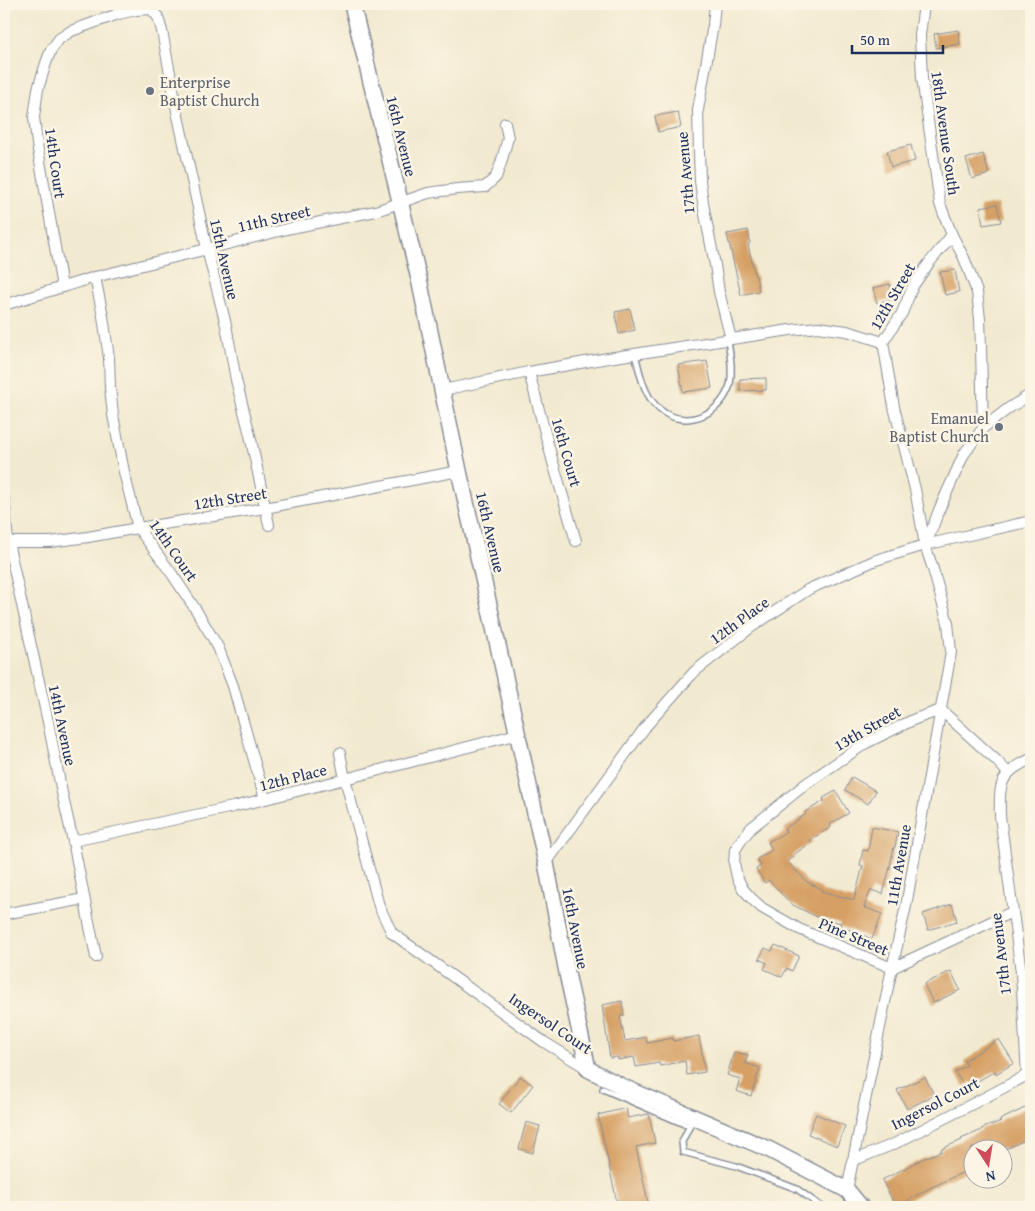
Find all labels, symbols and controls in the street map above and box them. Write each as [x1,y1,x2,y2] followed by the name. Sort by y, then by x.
[852,22,944,54] scale bar
[860,29,891,50] text: 50 m
[925,69,967,197] street label: 18th Avenue South
[160,70,259,112] place label: Enterprise Baptist Church
[144,85,156,97] marker: Enterprise Baptist Church
[380,93,424,179] street label: 16th Avenue
[39,126,73,200] street label: 14th Court
[669,131,701,215] street label: 17th Avenue
[235,198,313,238] street label: 11th Street
[204,216,246,302] street label: 15th Avenue
[863,258,921,334] street label: 12th Street
[890,406,990,448] place label: Emanuel Baptist Church
[546,414,588,490] street label: 16th Court
[993,421,1005,433] marker: Emanuel Baptist Church
[192,480,269,516] street label: 12th Street
[470,489,512,575] street label: 16th Avenue
[144,514,204,586] street label: 14th Court
[704,590,774,650] street label: 12th Place
[43,682,83,768] street label: 14th Avenue
[829,699,905,757] street label: 13th Street
[257,757,329,797] street label: 12th Place
[879,822,917,908] street label: 11th Avenue
[556,885,596,971] street label: 16th Avenue
[815,911,893,962] street label: Pine Street
[983,911,1017,997] street label: 17th Avenue
[504,986,598,1060] street label: Ingersol Court
[887,1070,984,1136] street label: Ingersol Court
[962,1138,1012,1188] north arrow
[983,1166,997,1188] text: N

